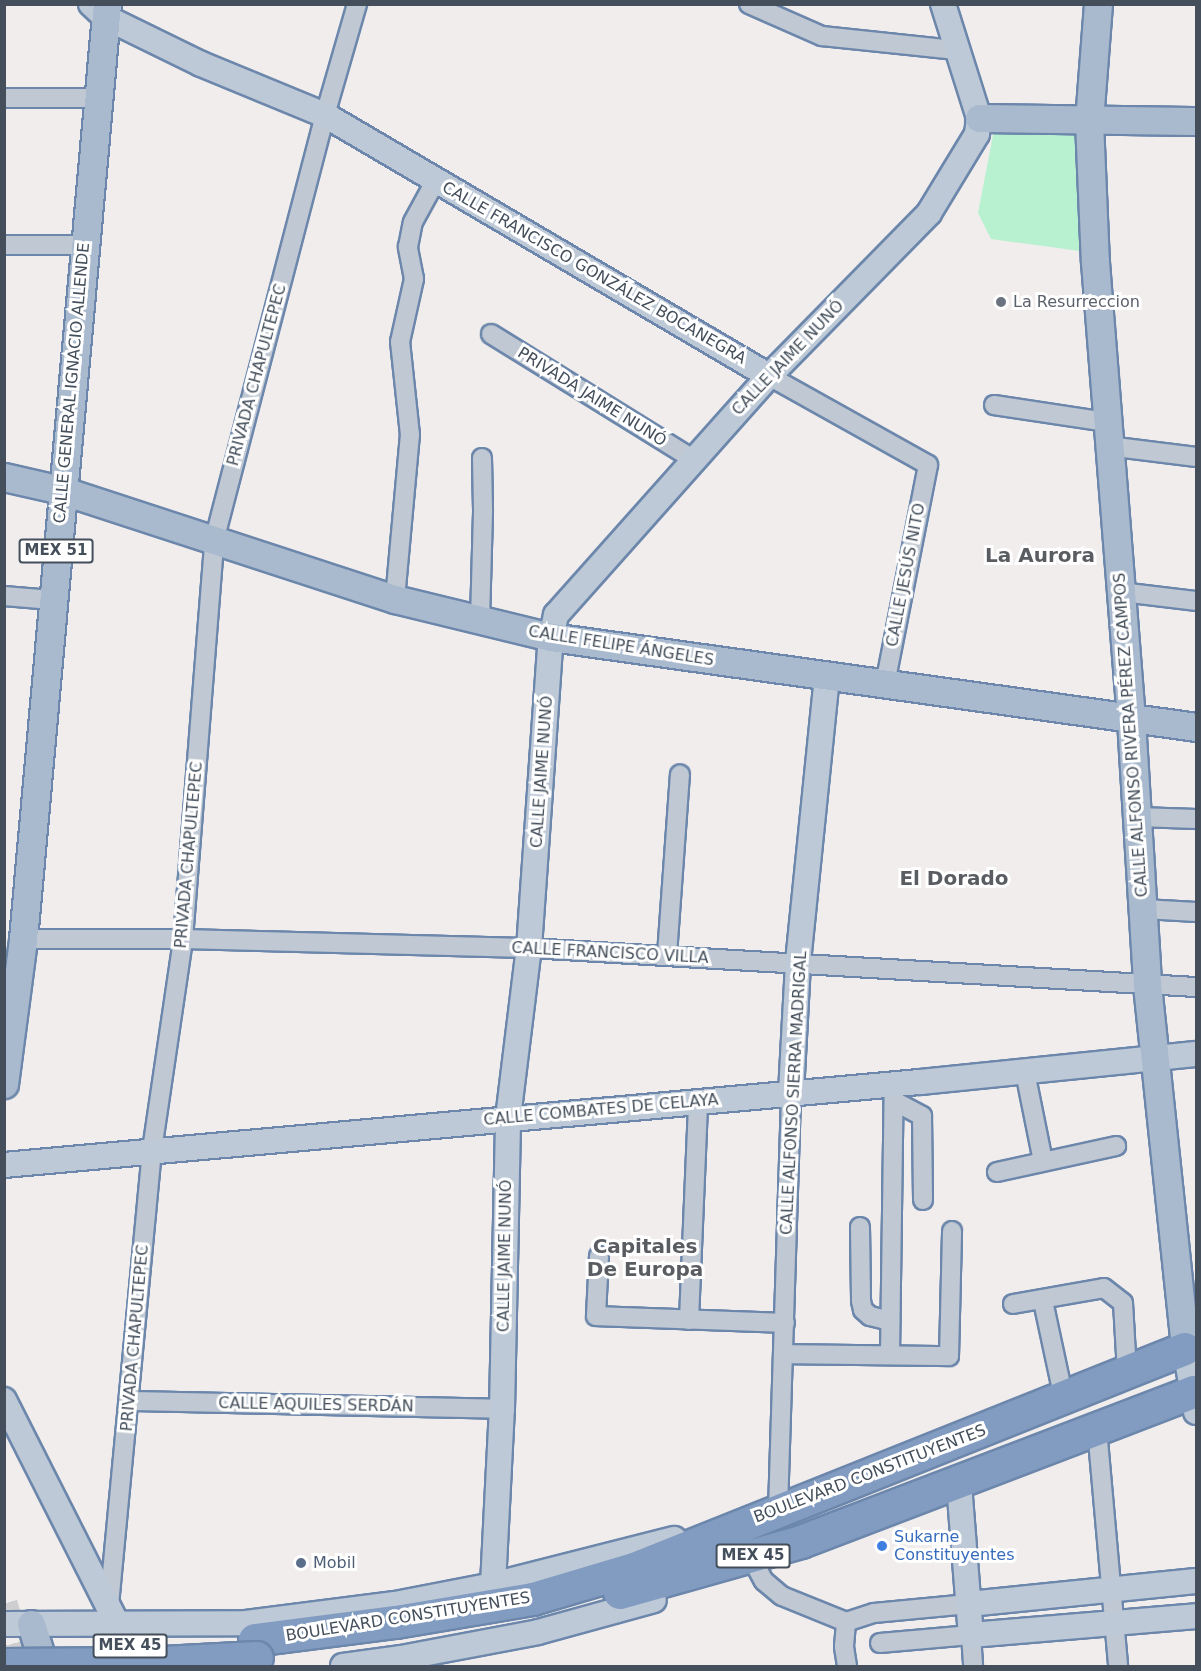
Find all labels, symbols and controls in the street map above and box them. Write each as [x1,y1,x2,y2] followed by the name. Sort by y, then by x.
[439,178,749,368] street label: CALLE FRANCISCO GONZÁLEZ BOCANEGRA
[50,242,94,524] street label: CALLE GENERAL IGNACIO ALLENDE
[223,282,291,468] street label: PRIVADA CHAPULTEPEC
[1013,292,1140,312] place label: La Resurreccion
[994,295,1008,309] marker: La Resurreccion
[728,296,848,420] street label: CALLE JAIME NUNÓ
[514,343,670,451] street label: PRIVADA JAIME NUNÓ
[883,501,929,649] street label: CALLE JESÚS NITO
[19,539,94,563] road number: MEX 51
[985,543,1095,567] district label: La Aurora
[1110,572,1152,898] street label: CALLE ALFONSO RIVERA PÉREZ CAMPOS
[527,622,715,670] street label: CALLE FELIPE ÁNGELES
[527,695,557,849] street label: CALLE JAIME NUNÓ
[171,761,207,949] street label: PRIVADA CHAPULTEPEC
[899,866,1009,890] district label: El Dorado
[511,938,709,968] street label: CALLE FRANCISCO VILLA
[777,951,811,1235] street label: CALLE ALFONSO SIERRA MADRIGAL
[483,1090,719,1130] street label: CALLE COMBATES DE CELAYA
[494,1180,516,1332] street label: CALLE JAIME NUNÓ
[587,1235,703,1282] district label: Capitales De Europa
[117,1244,153,1432] street label: PRIVADA CHAPULTEPEC
[218,1394,414,1416] street label: CALLE AQUILES SERDÁN
[751,1421,989,1527] street label: BOULEVARD CONSTITUYENTES
[894,1527,1014,1565] place label: Sukarne Constituyentes
[875,1539,889,1553] marker: Sukarne Constituyentes
[716,1544,790,1568] road number: MEX 45
[313,1553,356,1573] place label: Mobil
[294,1556,308,1570] marker: Mobil
[284,1588,532,1646] street label: BOULEVARD CONSTITUYENTES
[92,1634,168,1658] road number: MEX 45

